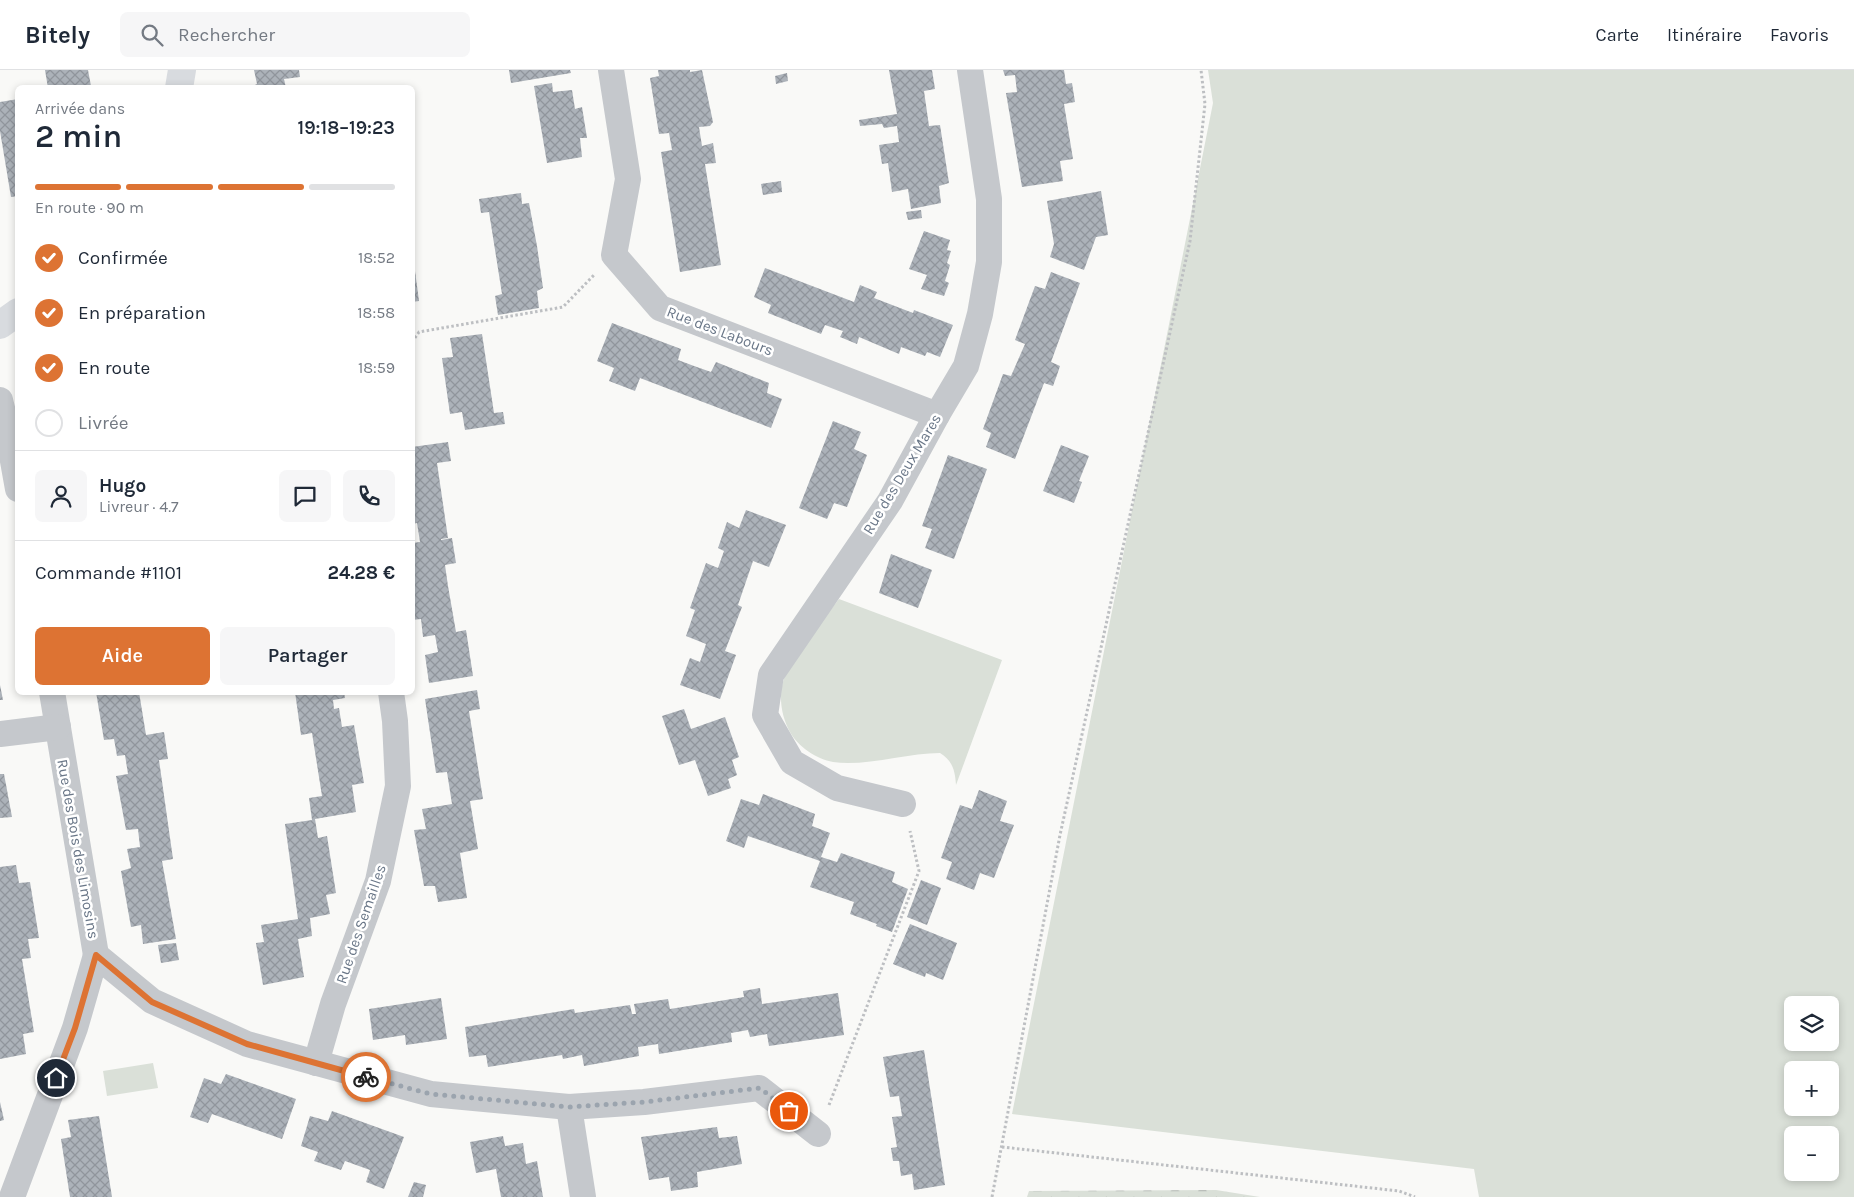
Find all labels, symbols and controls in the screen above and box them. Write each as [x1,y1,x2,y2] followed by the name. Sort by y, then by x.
[120,12,470,57] search box
[25,21,90,49] text: Bitely
[138,21,166,49] icon: search
[178,24,275,46] text: Rechercher
[1596,24,1639,46] text: Carte
[1667,24,1742,46] text: Itinéraire
[1770,24,1829,46] text: Favoris
[35,99,125,118] text: Arrivée dans
[298,117,395,139] text: 19:18–19:23
[35,118,122,155] text: 2 min
[35,198,144,217] text: En route · 90 m
[35,244,63,272] icon: check
[78,247,168,269] text: Confirmée
[358,248,395,267] text: 18:52
[35,299,63,327] icon: check
[78,302,206,324] text: En préparation
[664,302,776,360] street label: Rue des Labours
[357,303,395,322] text: 18:58
[35,354,63,382] icon: check
[78,357,150,379] text: En route
[358,358,395,377] text: 18:59
[859,410,945,538] street label: Rue des Deux Mares
[78,412,128,434] text: Livrée
[35,470,87,522] button: person
[279,470,331,522] button: chat
[343,470,395,522] button: phone
[99,475,146,497] text: Hugo
[99,497,179,516] text: Livreur · 4.7
[35,562,182,584] text: Commande #1101
[327,562,395,584] text: 24.28 €
[35,627,210,685] button: Aide
[220,627,395,685] button: Partager
[53,758,103,940] street label: Rue des Bois des Limosins
[332,862,390,986] street label: Rue des Semailles
[1784,996,1839,1181] map controls
[1784,996,1839,1051] button: layers
[341,1052,391,1102] courier
[35,1057,77,1099] pin
[1784,1061,1839,1116] button: +
[352,1063,380,1091] icon: bike
[42,1064,70,1092] icon: home
[768,1090,810,1132] pin
[775,1097,803,1125] icon: bag
[1784,1126,1839,1181] button: −

